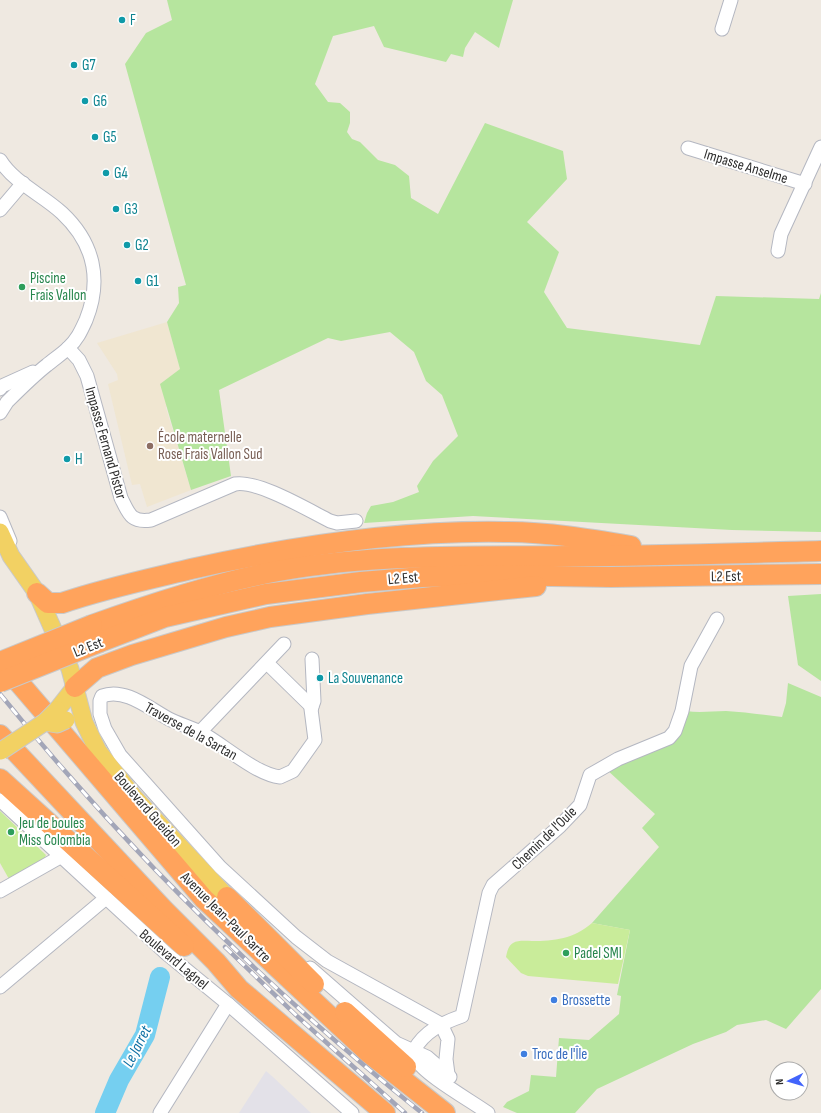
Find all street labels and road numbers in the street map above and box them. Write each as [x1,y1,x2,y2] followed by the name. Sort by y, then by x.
[702,145,790,188] street label: Impasse Anselme
[80,385,131,502] street label: Impasse Fernand Pistor
[711,567,742,586] street label: L2 Est
[387,568,419,589] street label: L2 Est
[71,633,106,662] street label: L2 Est
[141,698,241,765] street label: Traverse de la Sartan
[110,768,185,851] street label: Boulevard Gueidon
[508,803,581,874] street label: Chemin de l'Oule
[176,867,275,967] street label: Avenue Jean-Paul Sartre
[135,925,212,994] street label: Boulevard Lagnel

